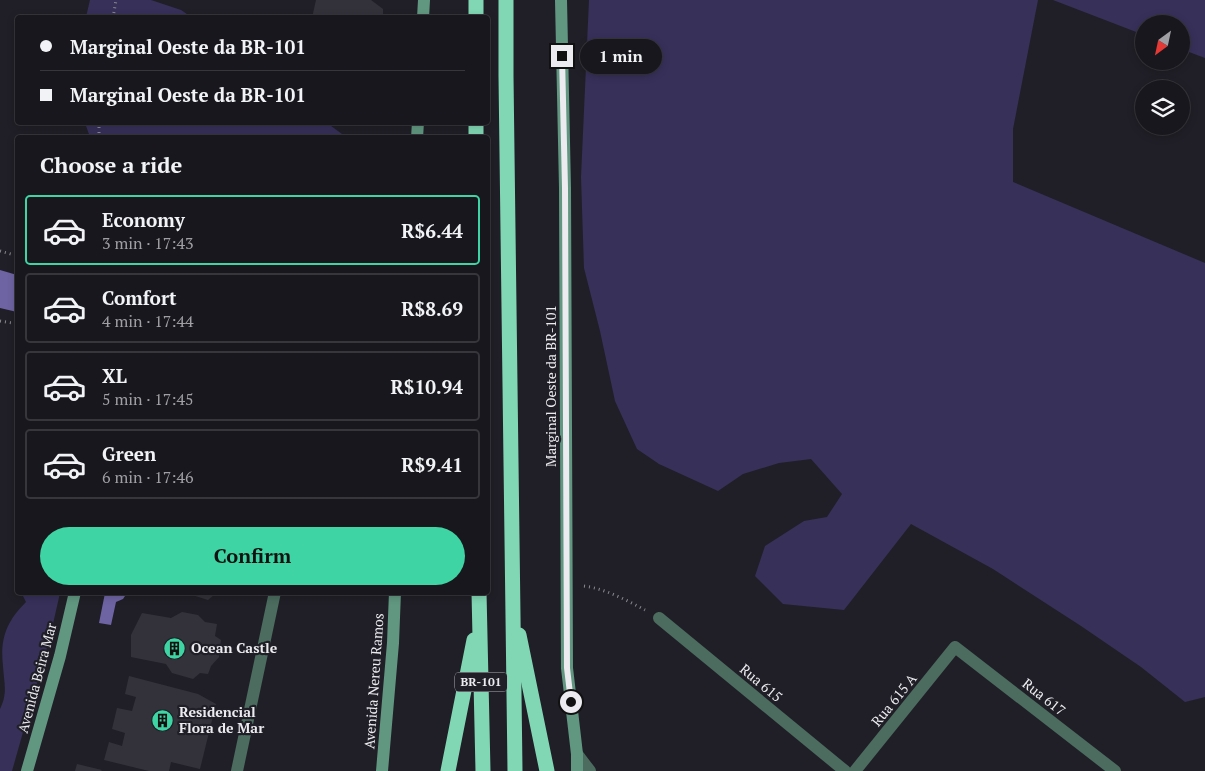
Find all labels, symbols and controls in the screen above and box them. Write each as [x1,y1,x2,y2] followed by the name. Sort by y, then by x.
[1135,15,1190,70] north arrow
[1135,15,1190,135] map controls
[70,34,306,59] text: Marginal Oeste da BR-101
[580,38,662,74] callout: 1 min
[551,45,573,67] route end
[599,45,643,67] text: 1 min
[1135,80,1190,135] button: layers
[70,82,306,107] text: Marginal Oeste da BR-101
[40,150,182,179] text: Choose a ride
[102,207,185,232] text: Economy
[42,208,87,253] icon: car
[401,218,463,243] text: R$6.44
[102,232,194,254] text: 3 min · 17:43
[102,285,177,310] text: Comfort
[42,286,87,331] icon: car
[401,296,463,321] text: R$8.69
[541,305,560,467] street label: Marginal Oeste da BR-101
[102,310,194,332] text: 4 min · 17:44
[102,363,127,388] text: XL
[42,364,87,409] icon: car
[390,374,463,399] text: R$10.94
[102,388,194,410] text: 5 min · 17:45
[102,441,156,466] text: Green
[42,442,87,487] icon: car
[401,452,463,477] text: R$9.41
[102,466,194,488] text: 6 min · 17:46
[40,527,465,585] button: Confirm
[359,612,388,750] street label: Avenida Nereu Ramos
[13,620,61,735] street label: Avenida Beira Mar
[163,636,187,660] building icon: Ocean Castle
[191,638,278,657] place label: Ocean Castle
[736,659,787,706] street label: Rua 615
[867,669,921,730] street label: Rua 615 A
[455,672,507,692] road number: BR-101
[1019,674,1070,719] street label: Rua 617
[560,691,582,713] route start
[179,702,264,737] place label: Residencial Flora de Mar
[151,708,175,732] building icon: Residencial Flora de Mar

